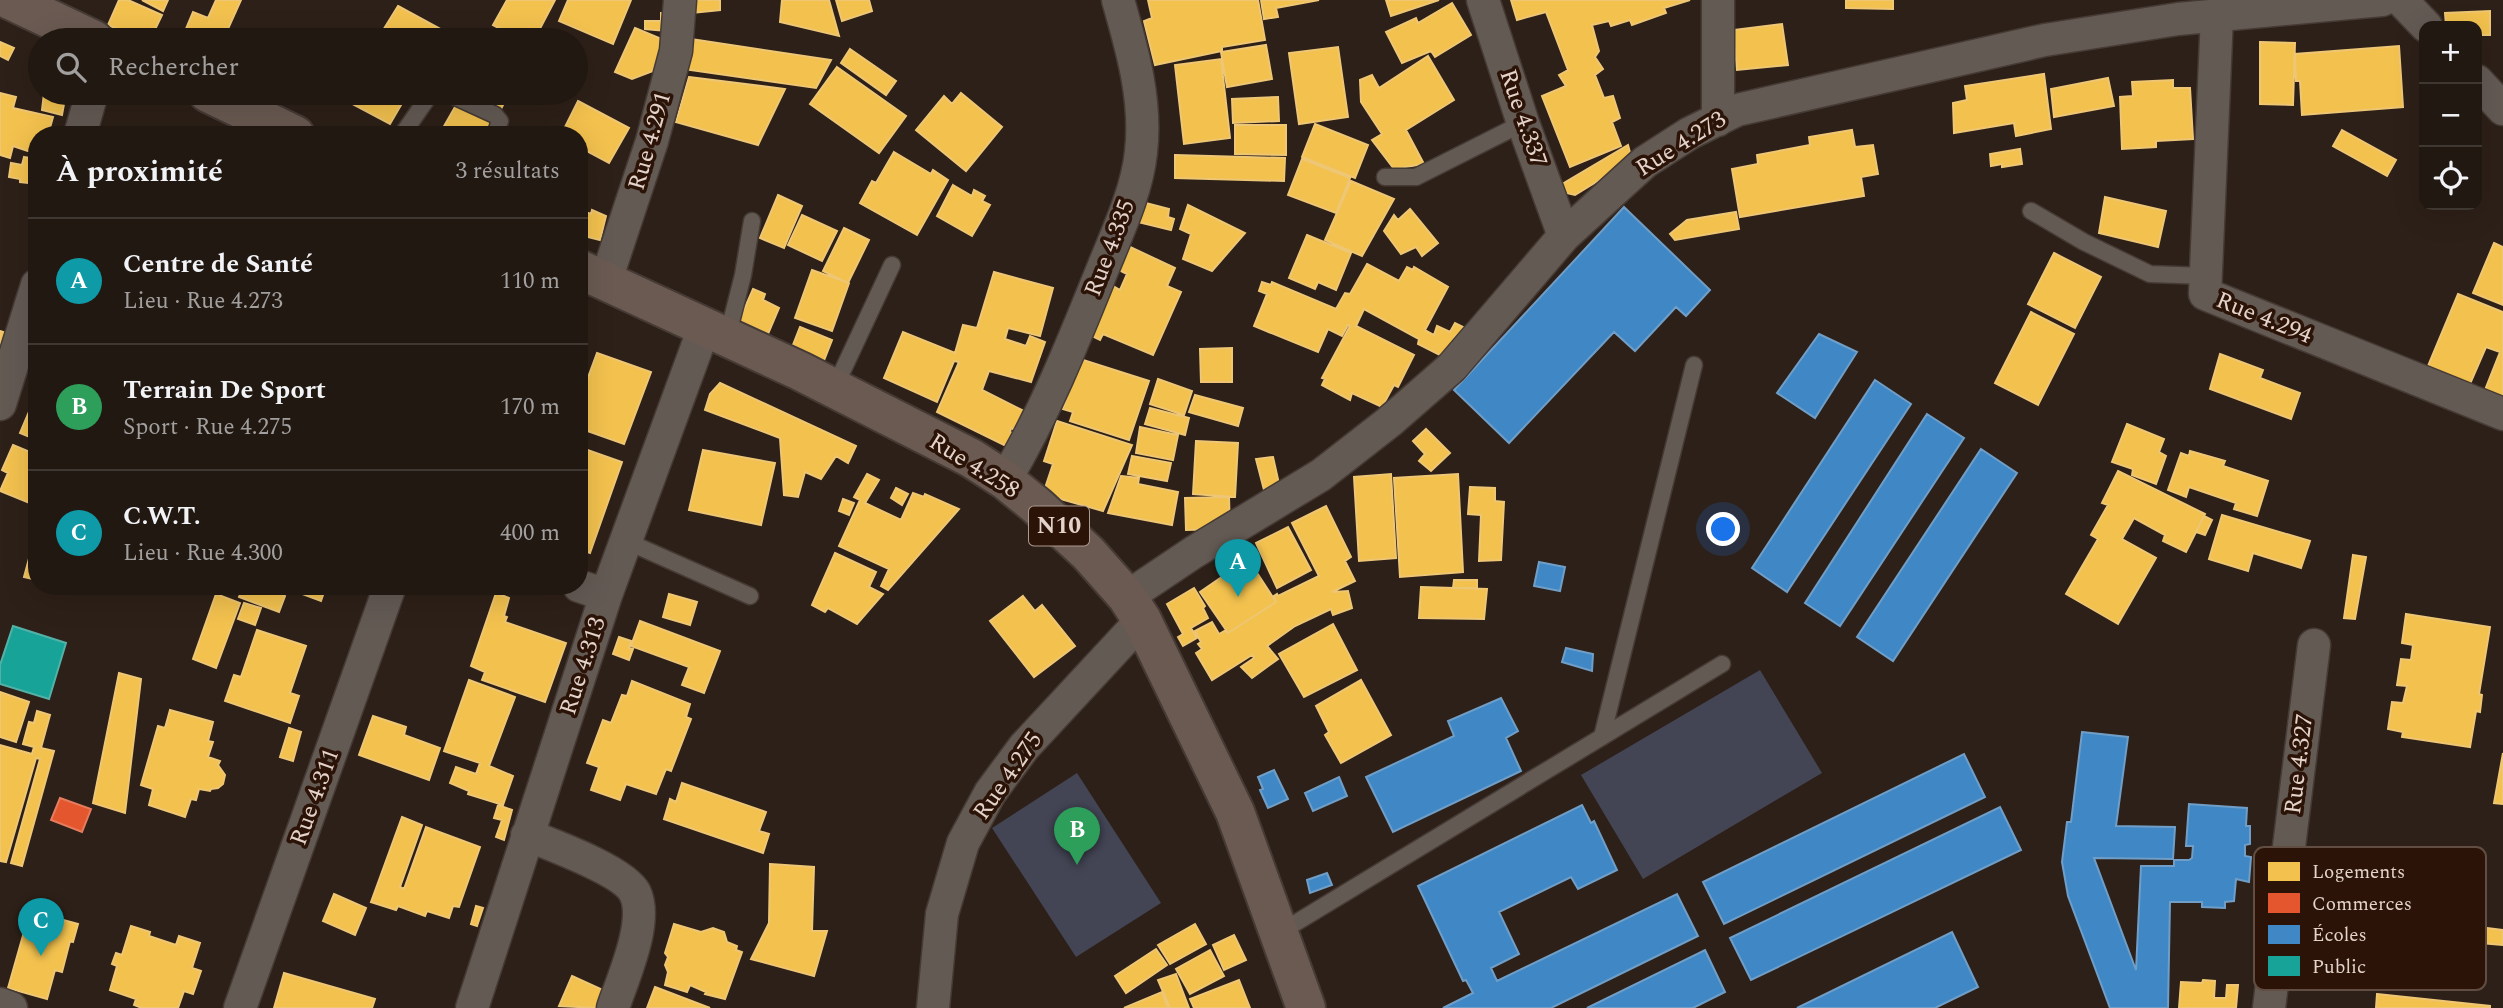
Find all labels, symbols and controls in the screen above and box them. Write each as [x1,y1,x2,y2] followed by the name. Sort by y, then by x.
[2419,21,2482,210] map controls
[2419,21,2482,84] button: +
[28,28,588,105] search box
[108,47,239,87] text: Rechercher
[52,48,90,86] icon: search
[1490,64,1556,172] street label: Rue 4.337
[2419,84,2482,147] button: −
[619,88,681,194] street label: Rue 4.291
[1629,102,1733,186] street label: Rue 4.273
[2419,147,2482,210] button: locate
[56,149,223,195] text: À proximité
[455,154,560,189] text: 3 résultats
[1075,194,1145,302] street label: Rue 4.335
[123,244,313,284] text: Centre de Santé
[70,264,88,299] text: A
[500,264,560,299] text: 110 m
[2210,282,2318,354] street label: Rue 4.294
[123,284,283,319] text: Lieu · Rue 4.273
[123,370,326,410] text: Terrain De Sport
[71,390,87,425] text: B
[500,390,560,425] text: 170 m
[123,410,292,445] text: Sport · Rue 4.275
[922,424,1026,508] street label: Rue 4.258
[123,496,201,536] text: C.W.T.
[1029,506,1089,546] road number: N10
[1706,512,1740,546] your location
[71,516,87,551] text: C
[500,516,560,551] text: 400 m
[123,536,283,571] text: Lieu · Rue 4.300
[1215,539,1261,597] pin: A
[550,612,616,720] street label: Rue 4.313
[2275,712,2323,816] street label: Rue 4.327
[964,724,1052,828] street label: Rue 4.275
[281,743,349,851] street label: Rue 4.311
[1054,807,1100,865] pin: B
[2254,847,2486,990] legend
[2312,858,2405,887] text: Logements
[2312,890,2412,919] text: Commerces
[18,898,64,956] pin: C
[2312,921,2367,950] text: Écoles
[2312,953,2366,982] text: Public

